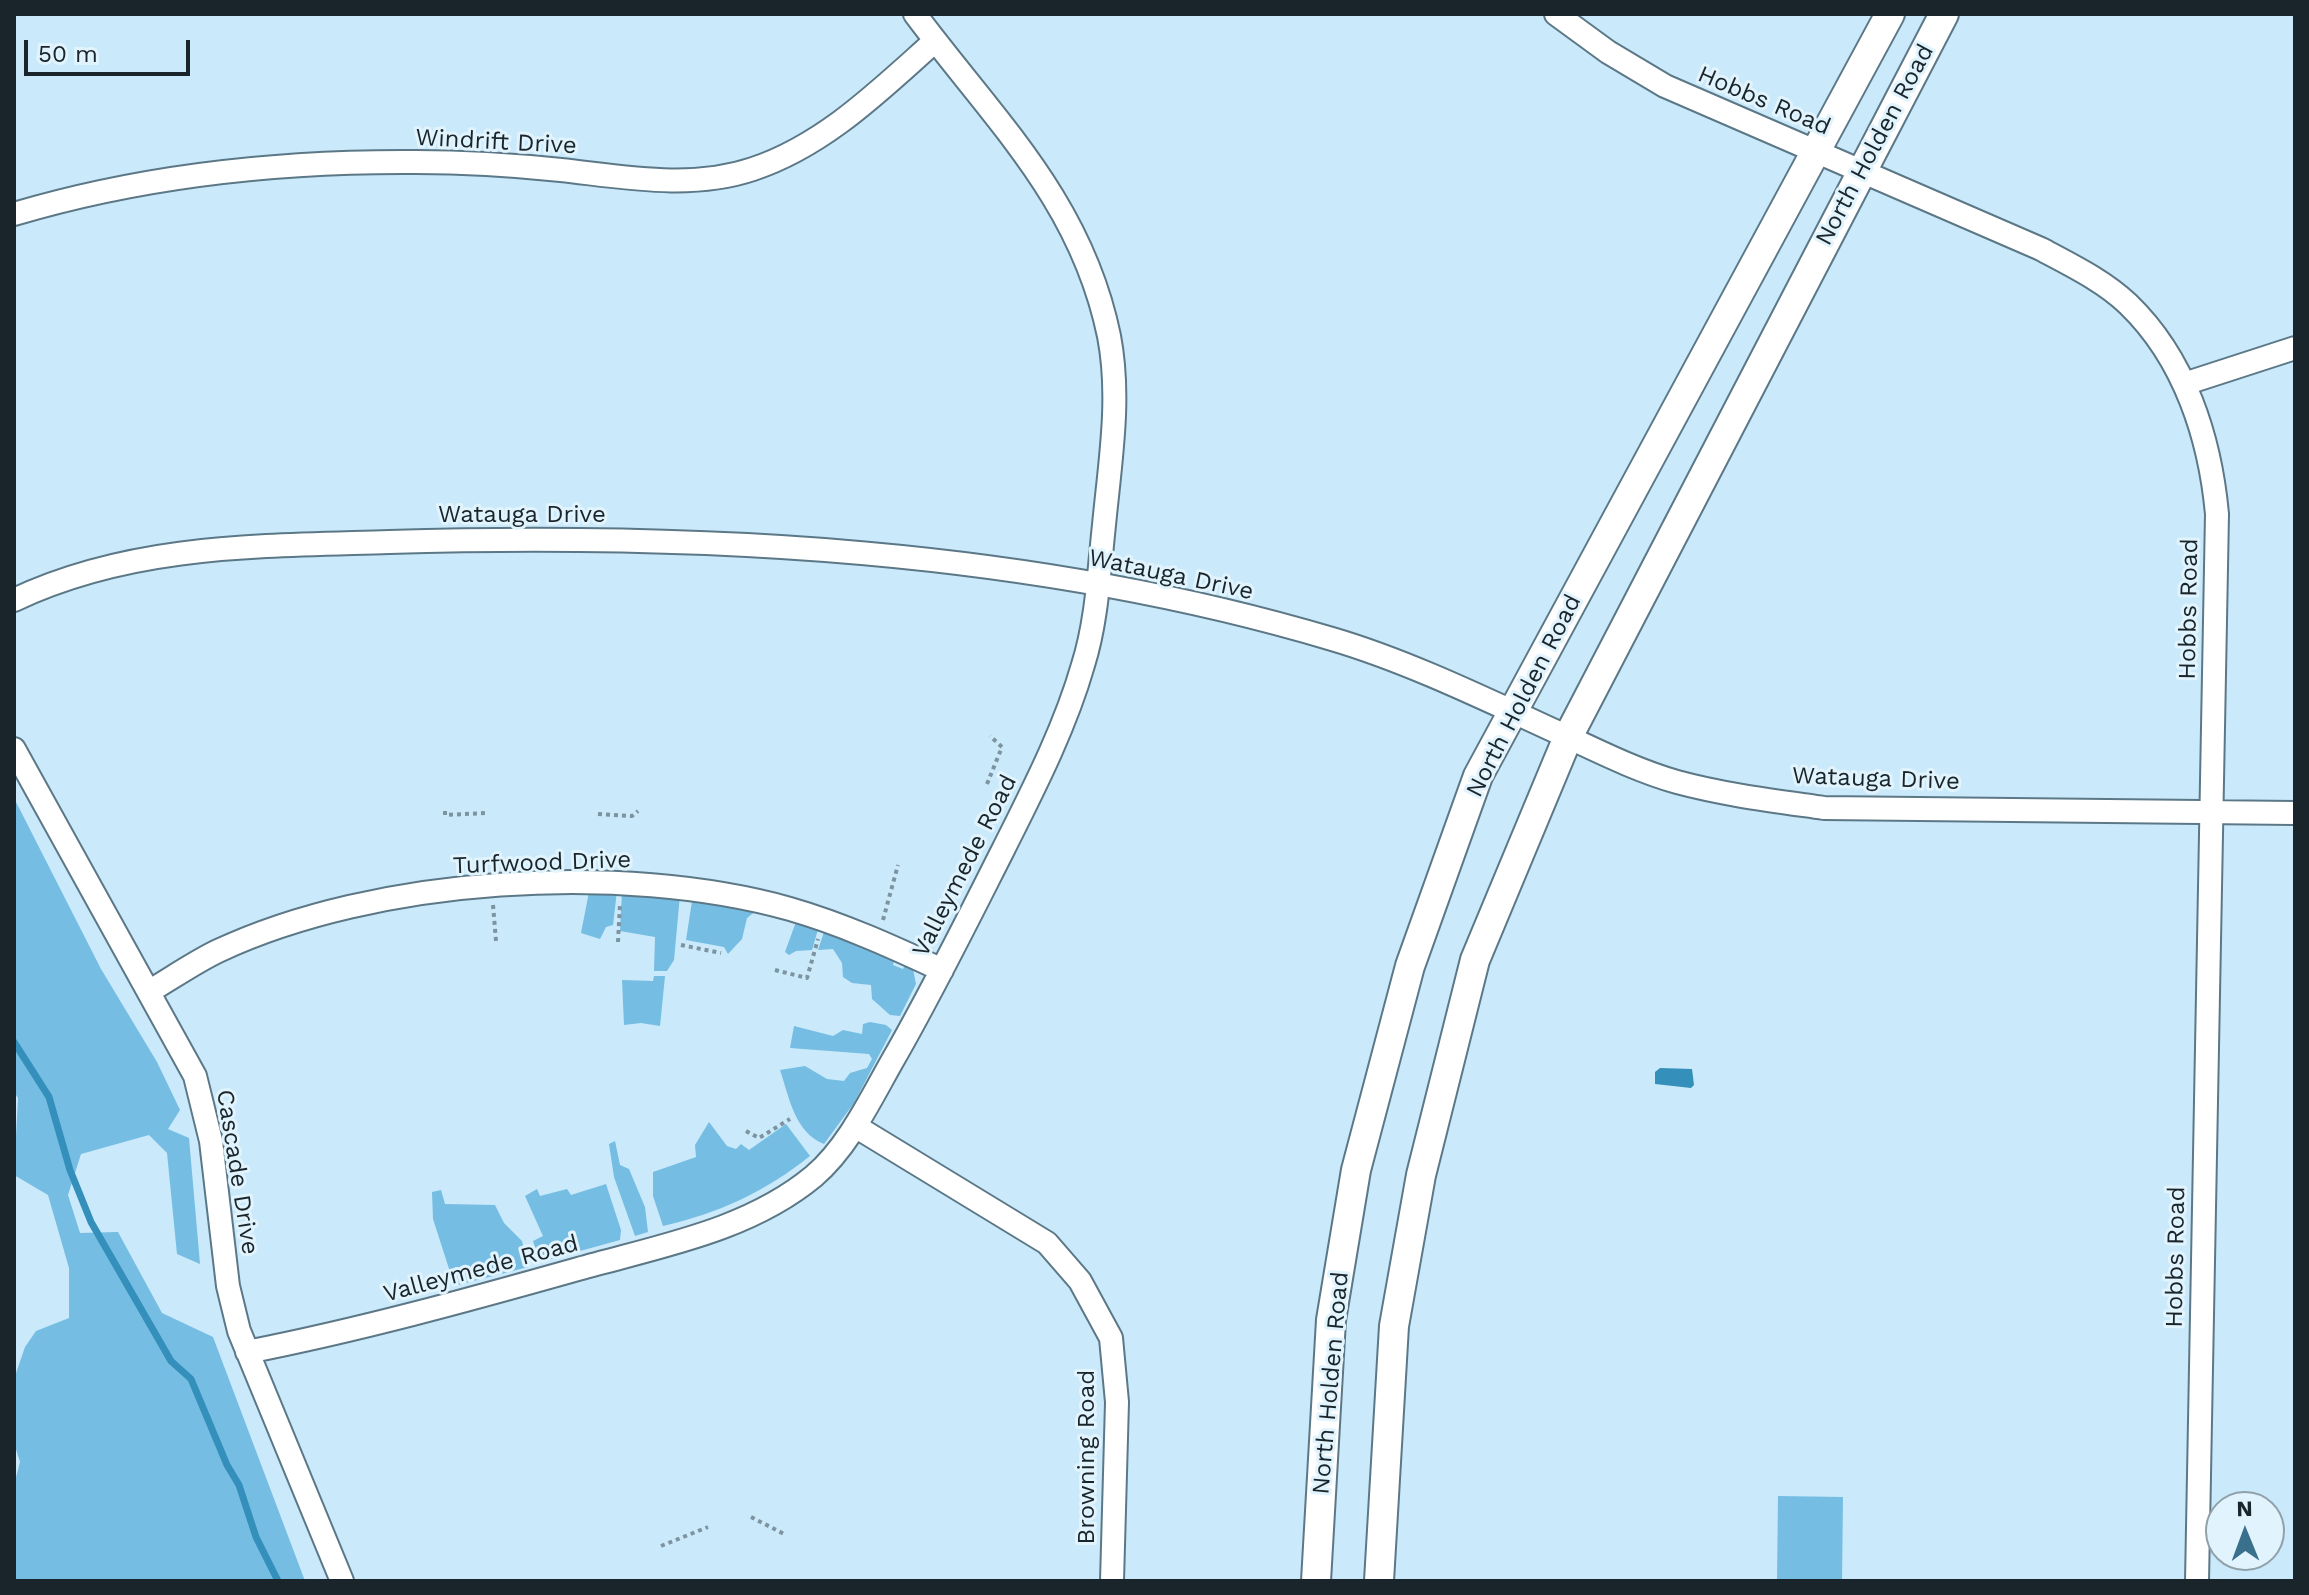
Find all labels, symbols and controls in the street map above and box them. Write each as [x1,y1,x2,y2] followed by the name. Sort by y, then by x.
[28,24,194,74] scale bar
[1810,39,1940,251] street label: North Holden Road
[38,40,98,68] text: 50 m
[1693,60,1835,142] street label: Hobbs Road
[415,123,577,161] street label: Windrift Drive
[438,501,606,529] street label: Watauga Drive
[2173,538,2205,680] street label: Hobbs Road
[1086,543,1256,607] street label: Watauga Drive
[1460,590,1588,802] street label: North Holden Road
[1792,762,1960,796] street label: Watauga Drive
[907,770,1023,962] street label: Valleymede Road
[452,845,632,881] street label: Turfwood Drive
[210,1088,264,1256] street label: Cascade Drive
[2160,1186,2192,1328] street label: Hobbs Road
[380,1229,582,1309] street label: Valleymede Road
[1307,1270,1355,1496] street label: North Holden Road
[1073,1370,1101,1544] street label: Browning Road
[2205,1491,2285,1571] north arrow
[2236,1496,2253,1521] text: N

